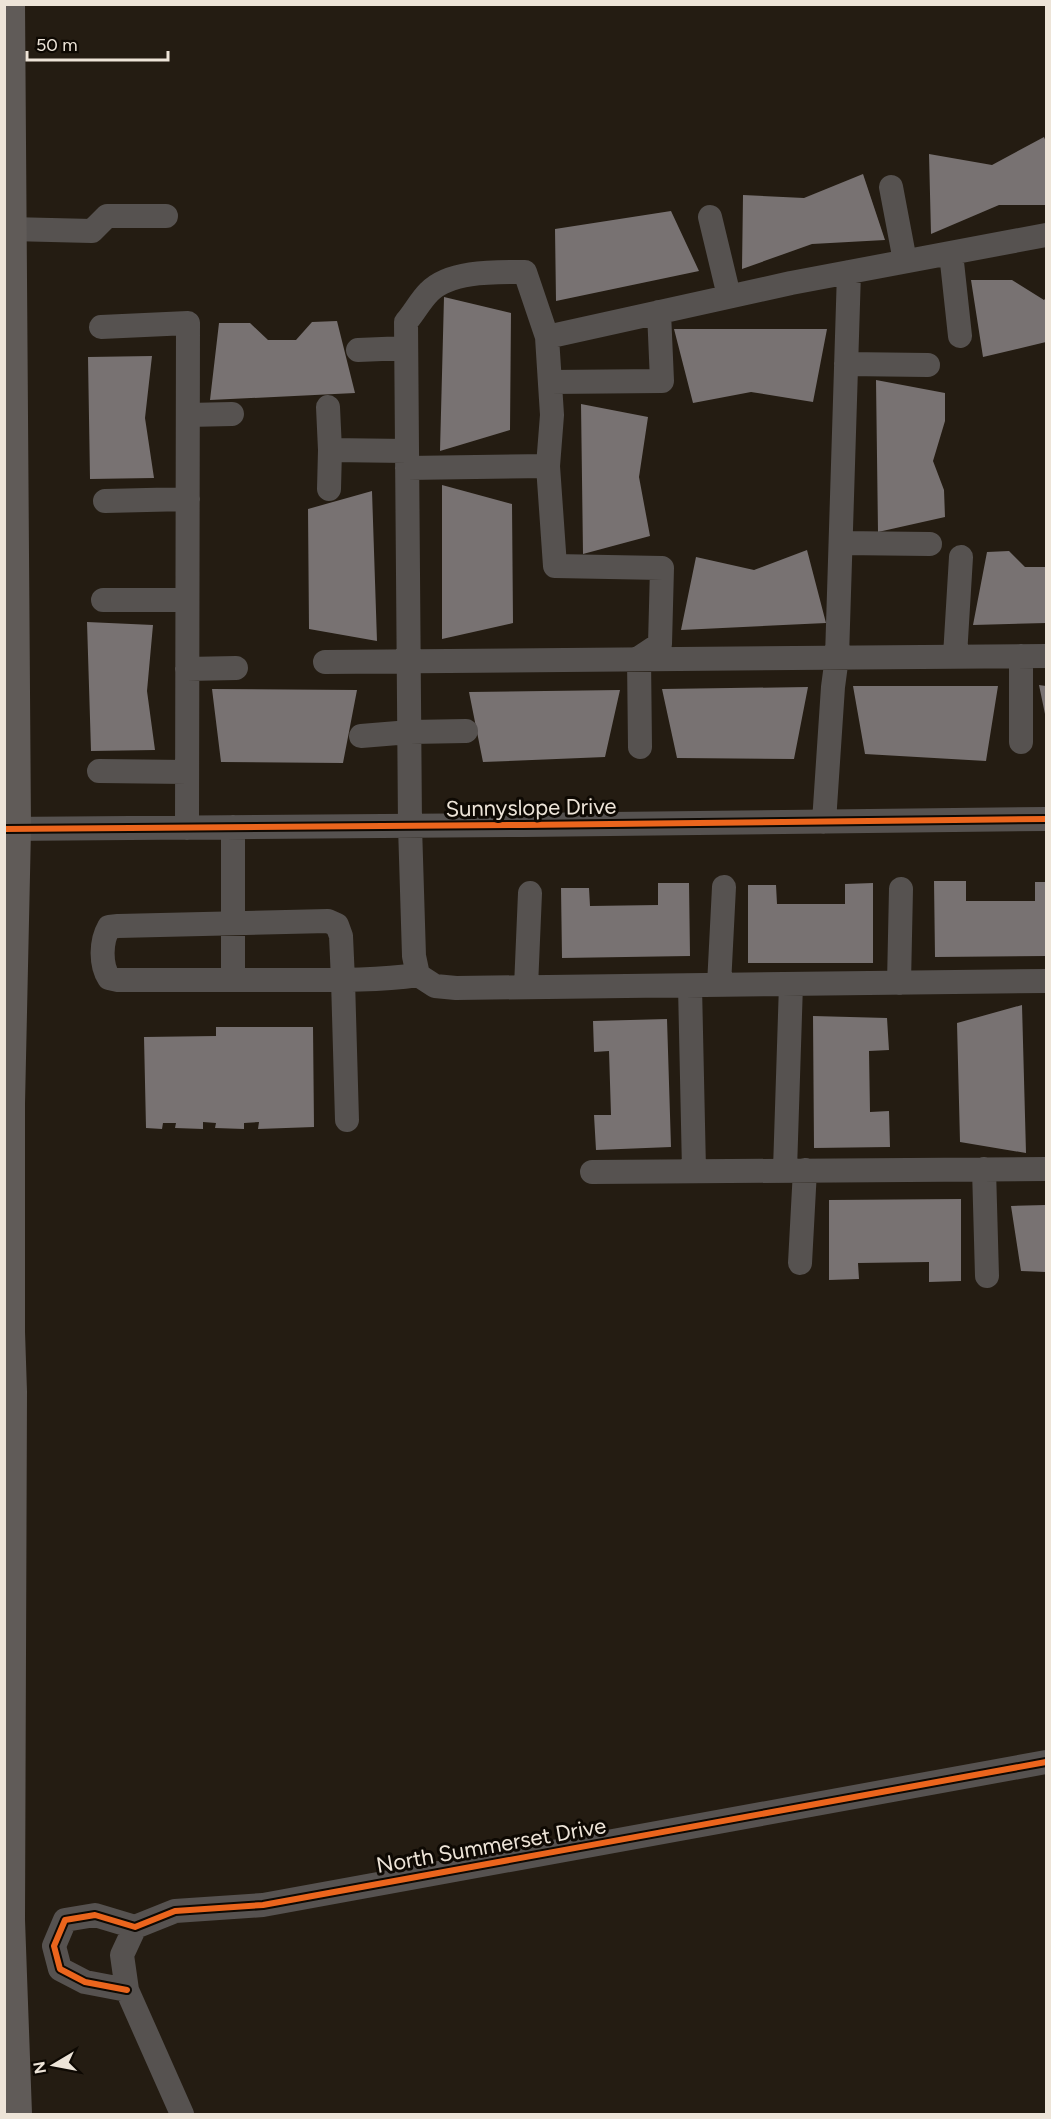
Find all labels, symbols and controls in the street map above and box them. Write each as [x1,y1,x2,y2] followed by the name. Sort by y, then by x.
[27,24,168,62] scale bar
[36,34,78,56] text: 50 m
[445,793,617,822] street label: Sunnyslope Drive
[374,1812,608,1879] street label: North Summerset Drive
[24,2035,84,2095] north arrow
[29,2060,50,2075] text: N

